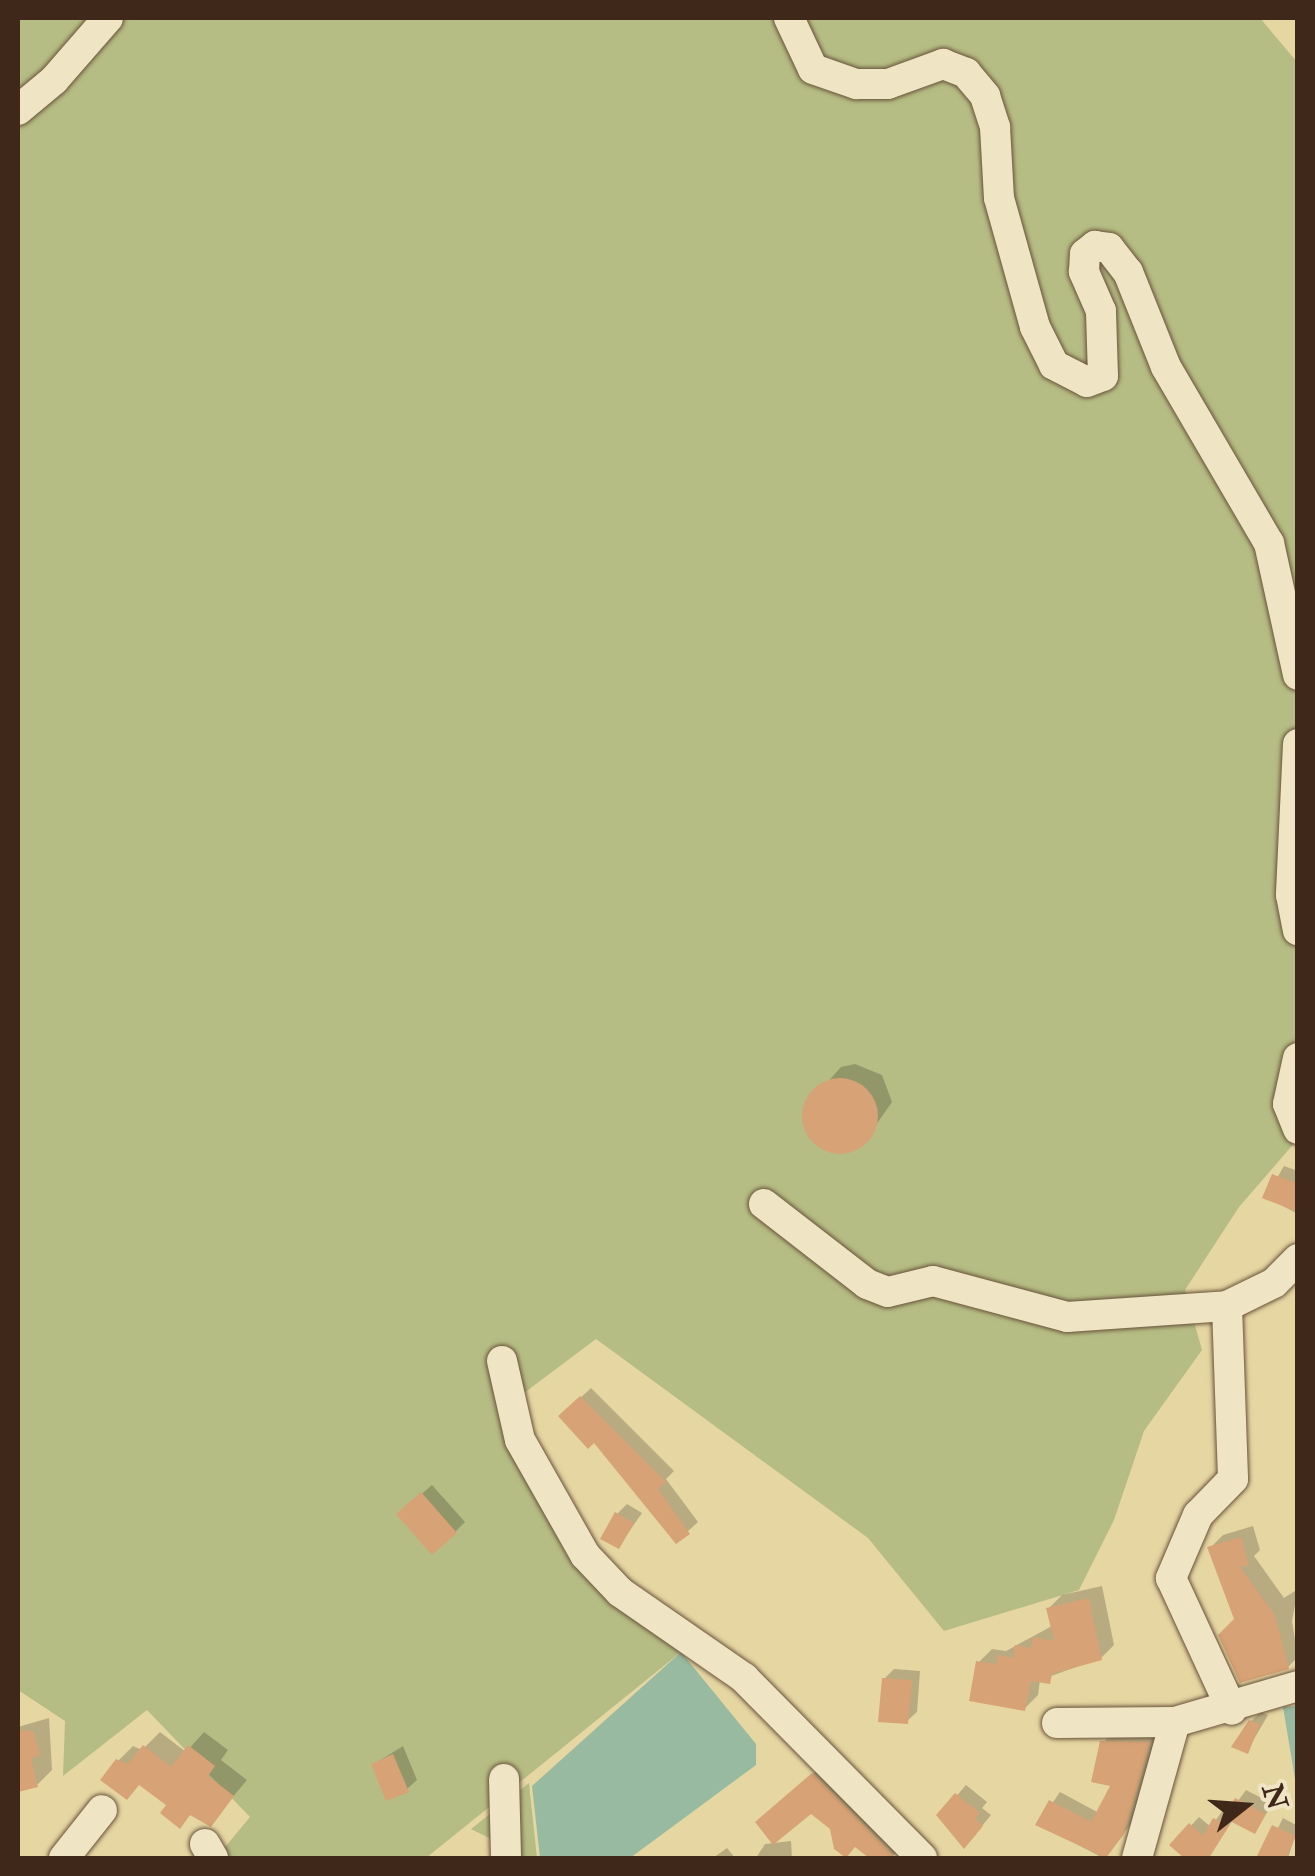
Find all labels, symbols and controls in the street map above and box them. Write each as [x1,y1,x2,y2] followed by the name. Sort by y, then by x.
[1195,1756,1295,1856] north arrow
[1254,1780,1295,1814] text: N

